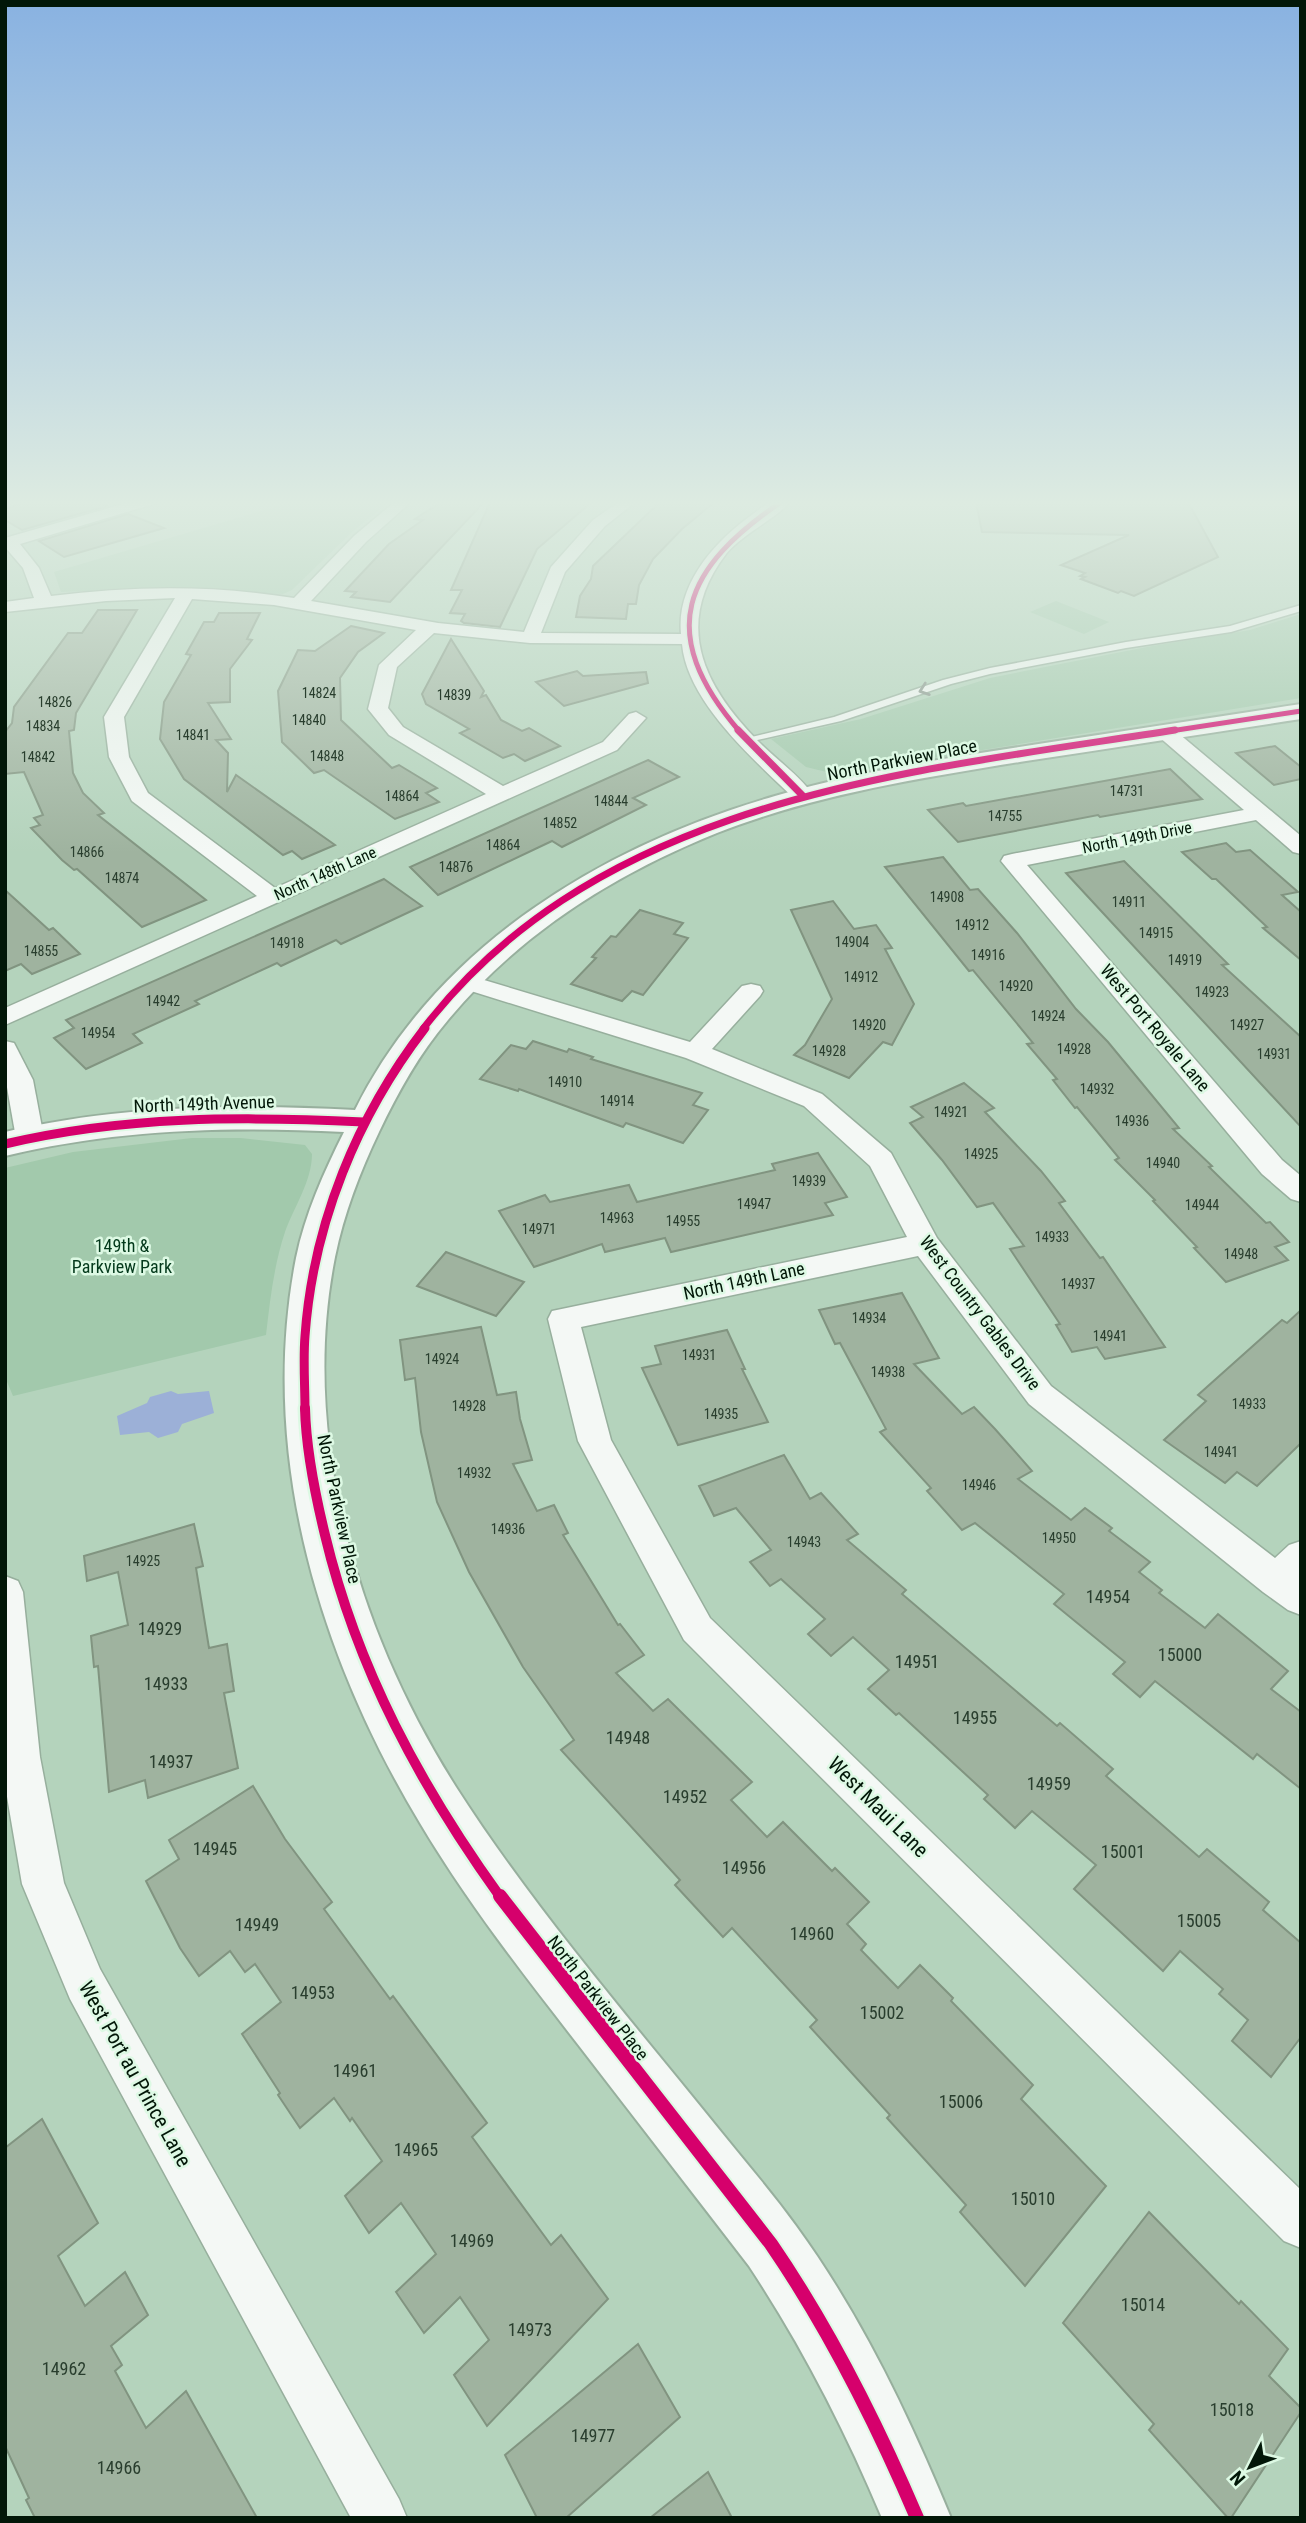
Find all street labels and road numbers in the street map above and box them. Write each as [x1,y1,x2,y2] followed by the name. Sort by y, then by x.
[825,735,978,784] street label: North Parkview Place
[1081,818,1193,857] street label: North 149th Drive
[271,842,379,904] street label: North 148th Lane
[1096,960,1215,1095] street label: West Port Royale Lane
[133,1091,275,1116] street label: North 149th Avenue
[916,1231,1045,1394] street label: West Country Gables Drive
[681,1257,806,1304] street label: North 149th Lane
[313,1432,366,1585] street label: North Parkview Place
[823,1752,933,1862] street label: West Maui Lane
[543,1931,653,2064] street label: North Parkview Place
[74,1977,196,2171] street label: West Port au Prince Lane

